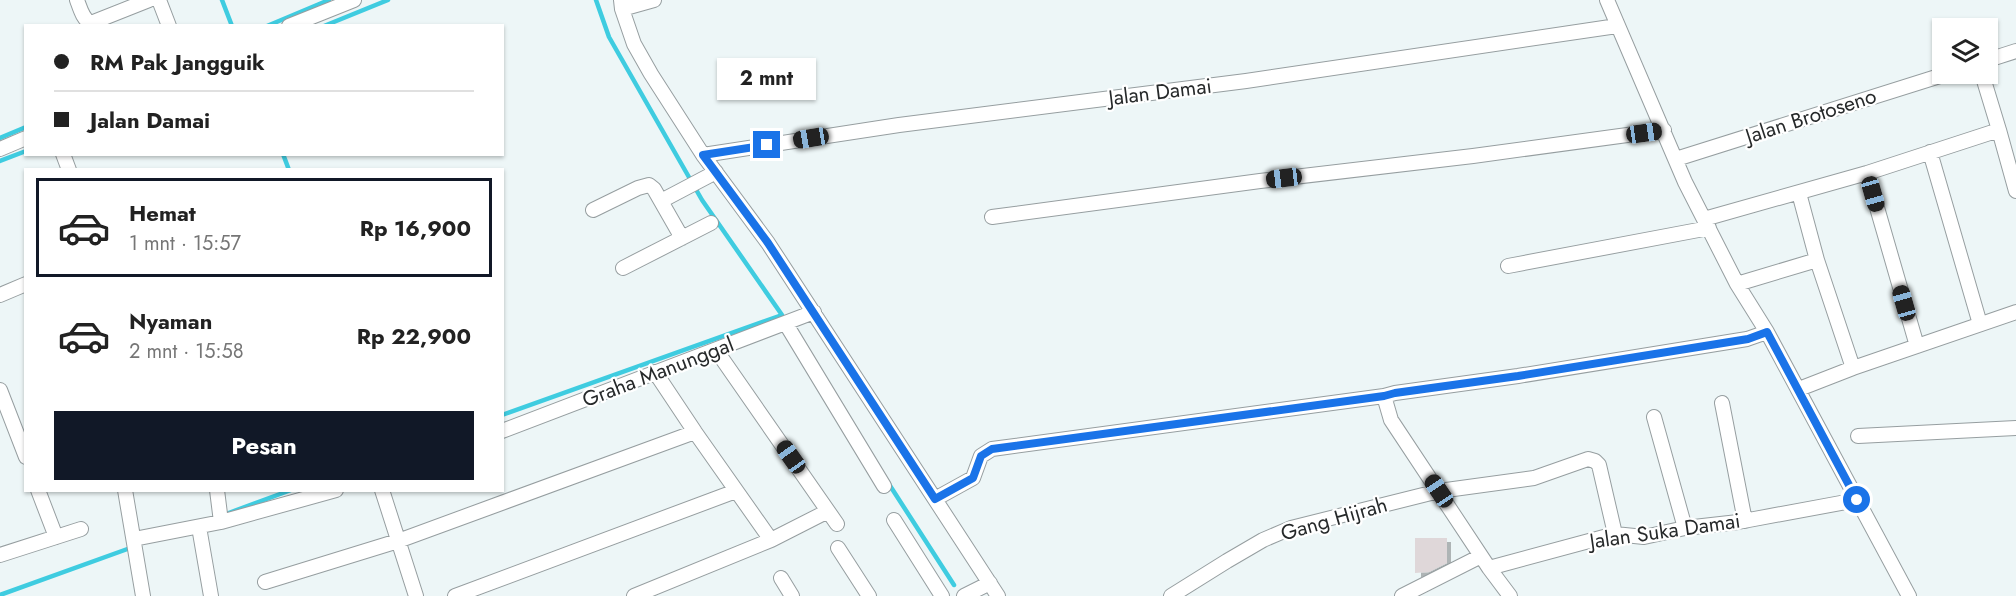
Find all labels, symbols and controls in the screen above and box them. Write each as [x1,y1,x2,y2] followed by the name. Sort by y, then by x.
[1932,18,1998,84] map controls
[1932,18,1998,84] button: layers
[90,46,265,78] text: RM Pak Jangguik
[718,58,816,100] callout: 2 mnt
[740,64,793,93] text: 2 mnt
[1104,71,1213,114] street label: Jalan Damai
[1739,81,1880,152] street label: Jalan Brotoseno
[90,104,210,136] text: Jalan Damai
[1625,122,1663,144] car
[792,126,830,150] car
[753,131,780,158] route end
[1265,167,1303,189] car
[1859,174,1887,214] car
[129,197,196,229] text: Hemat
[57,201,111,255] icon: car
[360,212,471,244] text: Rp 16,900
[129,229,241,258] text: 1 mnt · 15:57
[1890,283,1918,323] car
[129,305,212,337] text: Nyaman
[57,309,111,363] icon: car
[357,320,471,352] text: Rp 22,900
[578,329,738,415] street label: Graha Manunggal
[129,337,244,366] text: 2 mnt · 15:58
[54,411,474,480] button: Pesan
[773,437,809,477] car
[1421,471,1457,511] car
[1843,486,1870,513] route start
[1277,489,1391,549] street label: Gang Hijrah
[1585,506,1742,557] street label: Jalan Suka Damai

